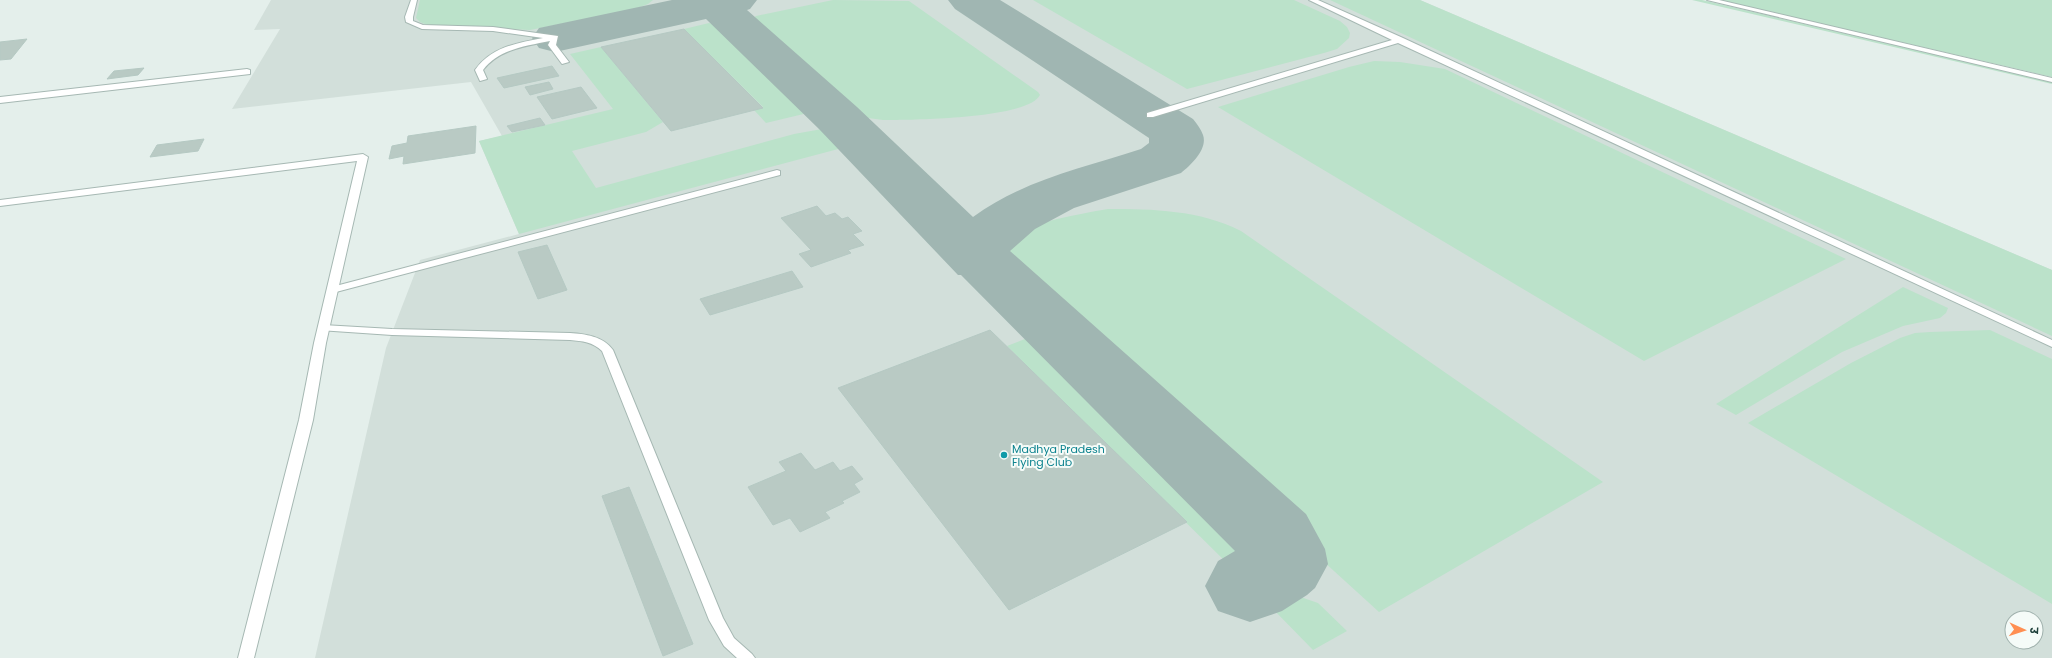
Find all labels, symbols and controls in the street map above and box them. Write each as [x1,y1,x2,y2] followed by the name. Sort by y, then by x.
[1012,441,1105,470] place label: Madhya Pradesh Flying Club
[999,450,1009,460] marker: Madhya Pradesh Flying Club
[2004,610,2044,650] north arrow
[2026,626,2042,635] text: उ

